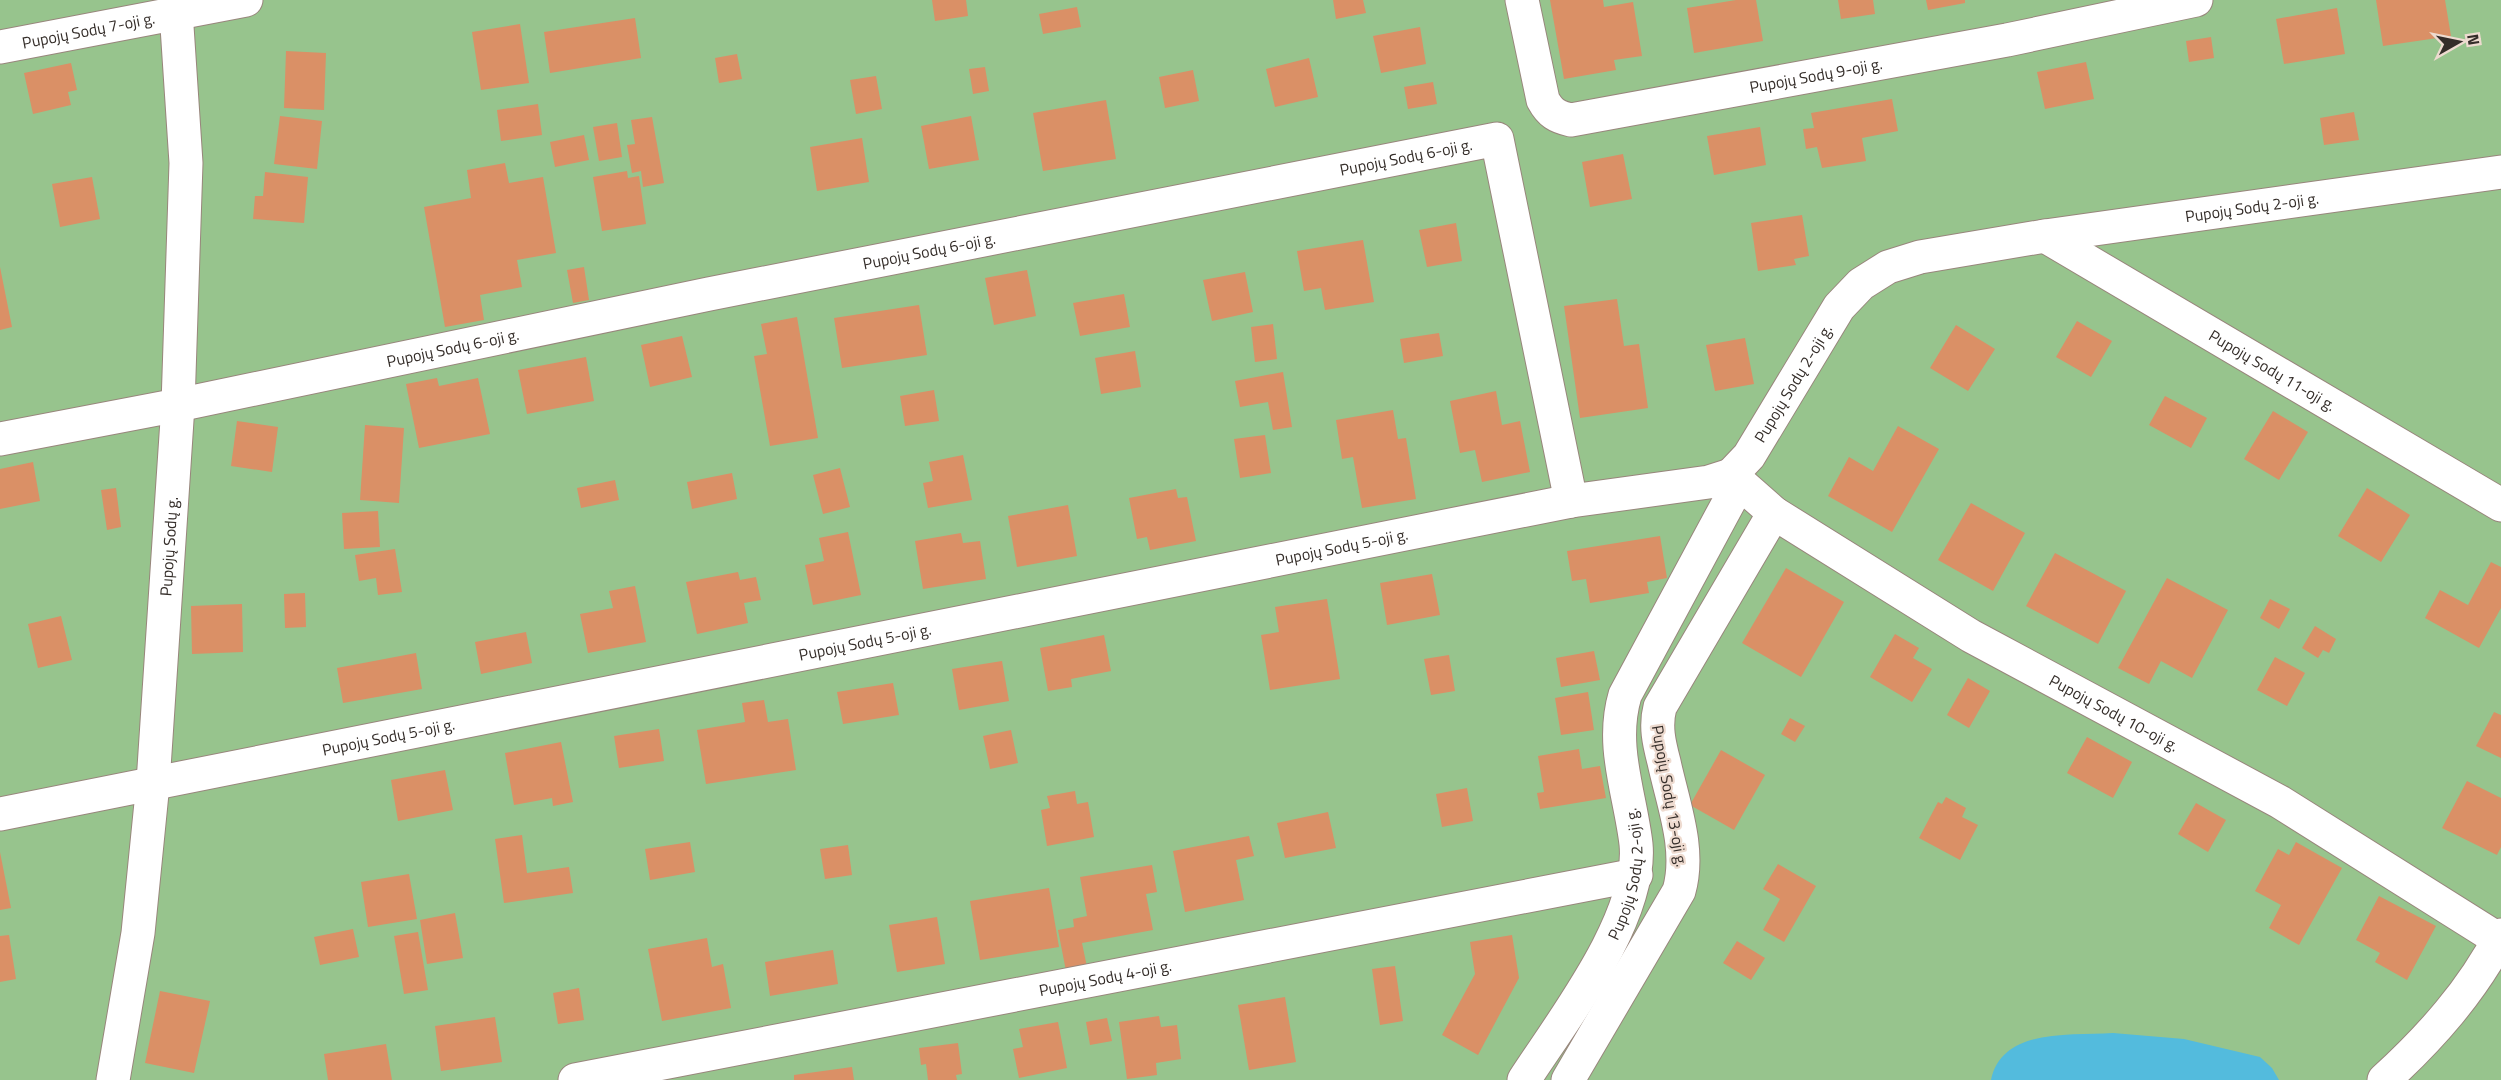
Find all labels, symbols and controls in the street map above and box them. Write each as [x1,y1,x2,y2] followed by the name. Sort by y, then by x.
[20,6,157,55] street label: Pupojų Sodų 7-oji g.
[2429,12,2489,72] north arrow
[2461,32,2487,47] text: N
[1747,51,1884,99] street label: Pupojų Sodų 9-oji g.
[1338,132,1474,182] street label: Pupojų Sodų 6-oji g.
[2184,186,2320,228] street label: Pupojų Sodų 2-oji g.
[861,226,998,275] street label: Pupojų Sodų 6-oji g.
[1748,319,1838,447] street label: Pupojų Sodų 2-oji g.
[384,322,521,373] street label: Pupojų Sodų 6-oji g.
[2204,323,2340,417] street label: Pupojų Sodų 11-oji g.
[153,496,184,597] street label: Pupojų Sodų g.
[1273,522,1410,572] street label: Pupojų Sodų 5-oji g.
[797,617,933,667] street label: Pupojų Sodų 5-oji g.
[2045,668,2183,757] street label: Pupojų Sodų 10-oji g.
[320,712,457,762] street label: Pupojų Sodų 5-oji g.
[1646,723,1694,869] street label: Pupojų Sodų 13-oji g.
[1601,806,1649,944] street label: Pupojų Sodų 2-oji g.
[1037,953,1174,1002] street label: Pupojų Sodų 4-oji g.

